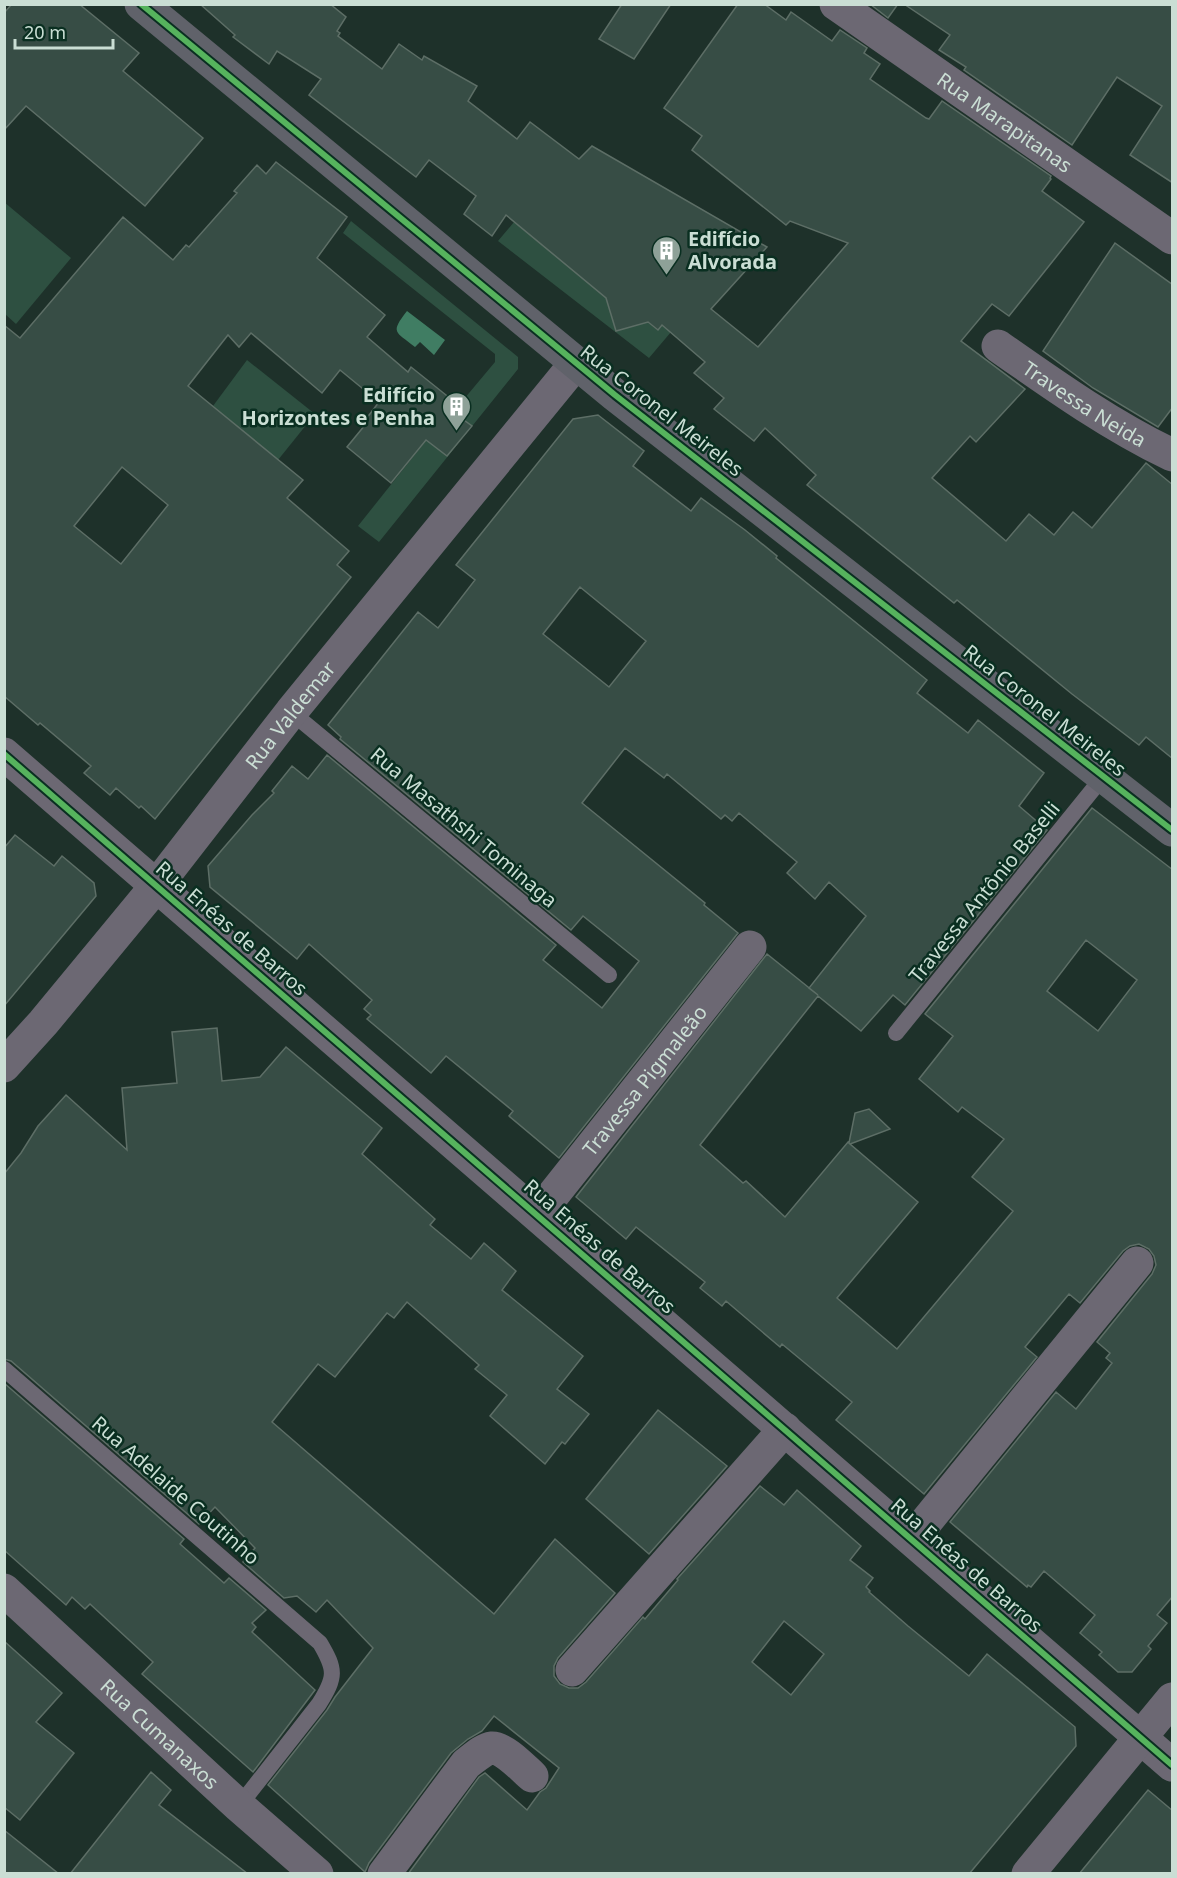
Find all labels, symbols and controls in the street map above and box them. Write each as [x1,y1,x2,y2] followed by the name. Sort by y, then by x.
[15,12,112,50] scale bar
[24,20,66,44] text: 20 m
[932,65,1078,178] street label: Rua Marapitanas
[688,225,777,275] place label: Edifício Alvorada
[651,234,683,276] building icon: Edifício Alvorada
[575,338,749,482] street label: Rua Coronel Meireles
[1018,354,1151,453] street label: Travessa Neida
[242,381,435,431] place label: Edifício Horizontes e Penha
[440,390,472,432] building icon: Edifício Horizontes e Penha
[958,638,1132,782] street label: Rua Coronel Meireles
[238,655,341,774] street label: Rua Valdemar
[365,741,563,913] street label: Rua Masathshi Tominaga
[902,796,1066,988] street label: Travessa Antônio Baselli
[150,855,314,1001] street label: Rua Enéas de Barros
[576,999,713,1161] street label: Travessa Pigmaleão
[518,1173,682,1319] street label: Rua Enéas de Barros
[86,1410,266,1570] street label: Rua Adelaide Coutinho
[885,1492,1049,1638] street label: Rua Enéas de Barros
[95,1672,225,1795] street label: Rua Cumanaxos

